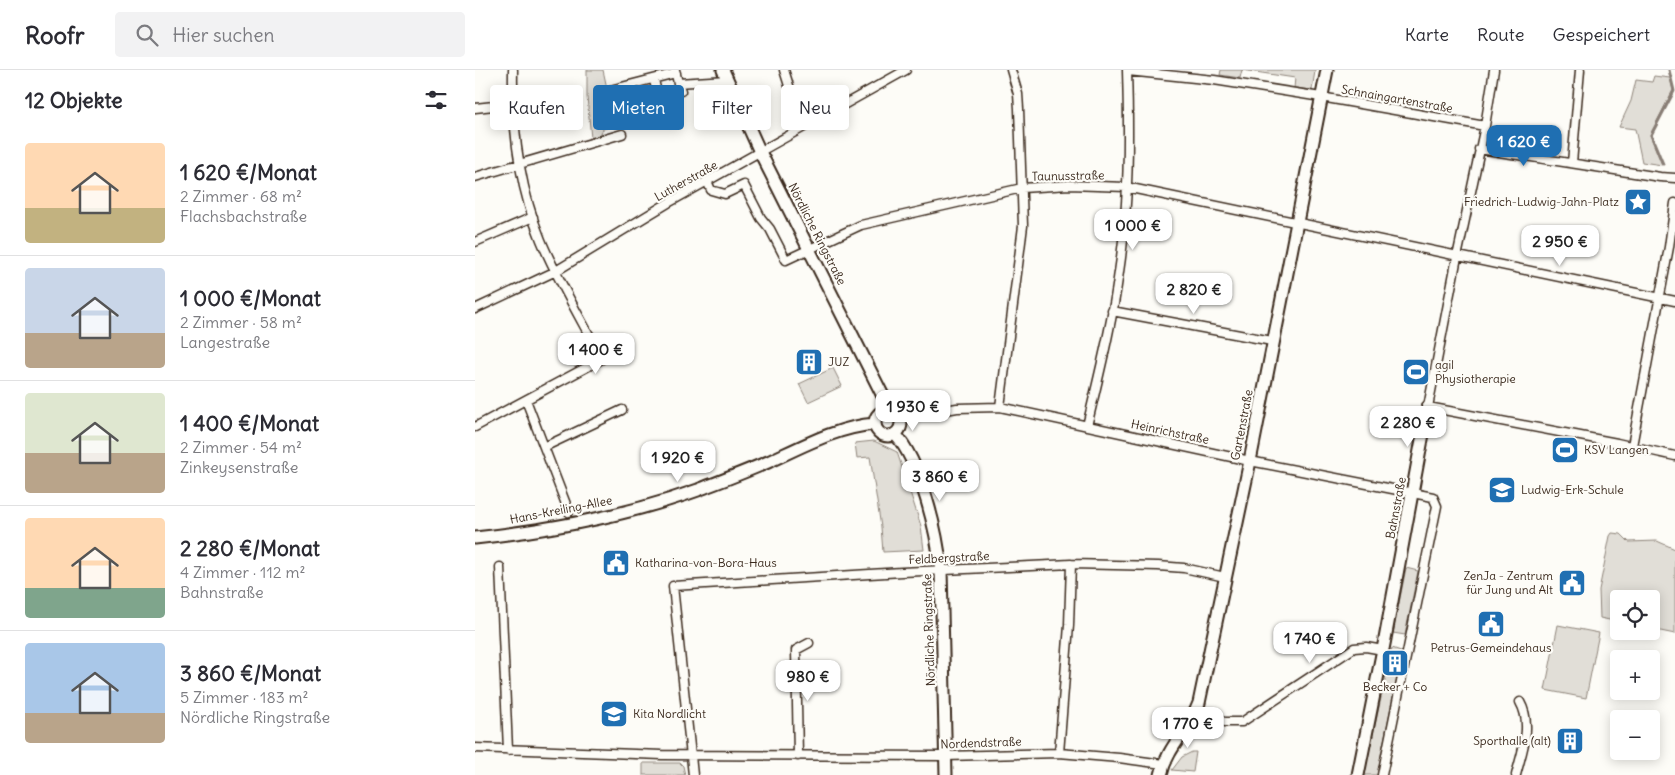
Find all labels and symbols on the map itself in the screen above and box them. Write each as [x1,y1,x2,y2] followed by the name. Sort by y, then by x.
[1340,81,1454,116] street label: Schnaingartenstraße
[1478,124,1570,167] pin: 1 620 €
[652,157,720,204] street label: Lutherstraße
[1031,167,1105,184] street label: Taunusstraße
[785,180,850,287] street label: Nördliche Ringstraße
[1623,187,1653,217] place icon: Friedrich-Ludwig-Jahn-Platz
[1464,194,1619,209] place label: Friedrich-Ludwig-Jahn-Platz
[1087,208,1179,251] pin: 1 000 €
[1514,224,1606,267] pin: 2 950 €
[1148,272,1240,315] pin: 2 820 €
[550,332,642,375] pin: 1 400 €
[794,347,824,377] building icon: JUZ
[828,354,849,369] place label: JUZ
[1401,357,1431,387] sports icon: agil Physiotherapie
[1435,357,1516,386] place label: agil Physiotherapie
[1227,388,1256,462] street label: Gartenstraße
[867,390,959,432] pin: 1 930 €
[1362,406,1454,448] pin: 2 280 €
[1130,416,1210,447] street label: Heinrichstraße
[1550,435,1580,465] sports icon: KSV Langen
[632,440,724,483] pin: 1 920 €
[1584,442,1649,457] place label: KSV Langen
[894,460,986,502] pin: 3 860 €
[1487,475,1517,505] school or university icon: Ludwig-Erk-Schule
[1382,476,1409,540] street label: Bahnstraße
[1521,482,1624,497] place label: Ludwig-Erk-Schule
[508,492,613,527] street label: Hans-Kreiling-Allee
[601,548,631,578] public building icon: Katharina-von-Bora-Haus
[908,548,990,567] street label: Feldbergstraße
[635,555,777,570] place label: Katharina-von-Bora-Haus
[1463,568,1553,597] place label: ZenJa - Zentrum für Jung und Alt
[1557,568,1587,598] public building icon: ZenJa - Zentrum für Jung und Alt
[919,574,938,687] street label: Nördliche Ringstraße
[1476,609,1506,639] public building icon: Petrus-Gemeindehaus
[1264,622,1356,664] pin: 1 740 €
[1430,640,1552,655] place label: Petrus-Gemeindehaus
[1380,648,1410,678] building icon: Becker + Co
[773,660,843,702] pin: 980 €
[1363,679,1427,694] place label: Becker + Co
[599,699,629,729] school or university icon: Kita Nordlicht
[633,706,706,721] place label: Kita Nordlicht
[1142,706,1234,749] pin: 1 770 €
[1555,726,1585,756] building icon: Sporthalle (alt)
[1473,733,1551,748] place label: Sporthalle (alt)
[940,734,1022,751] street label: Nordendstraße

